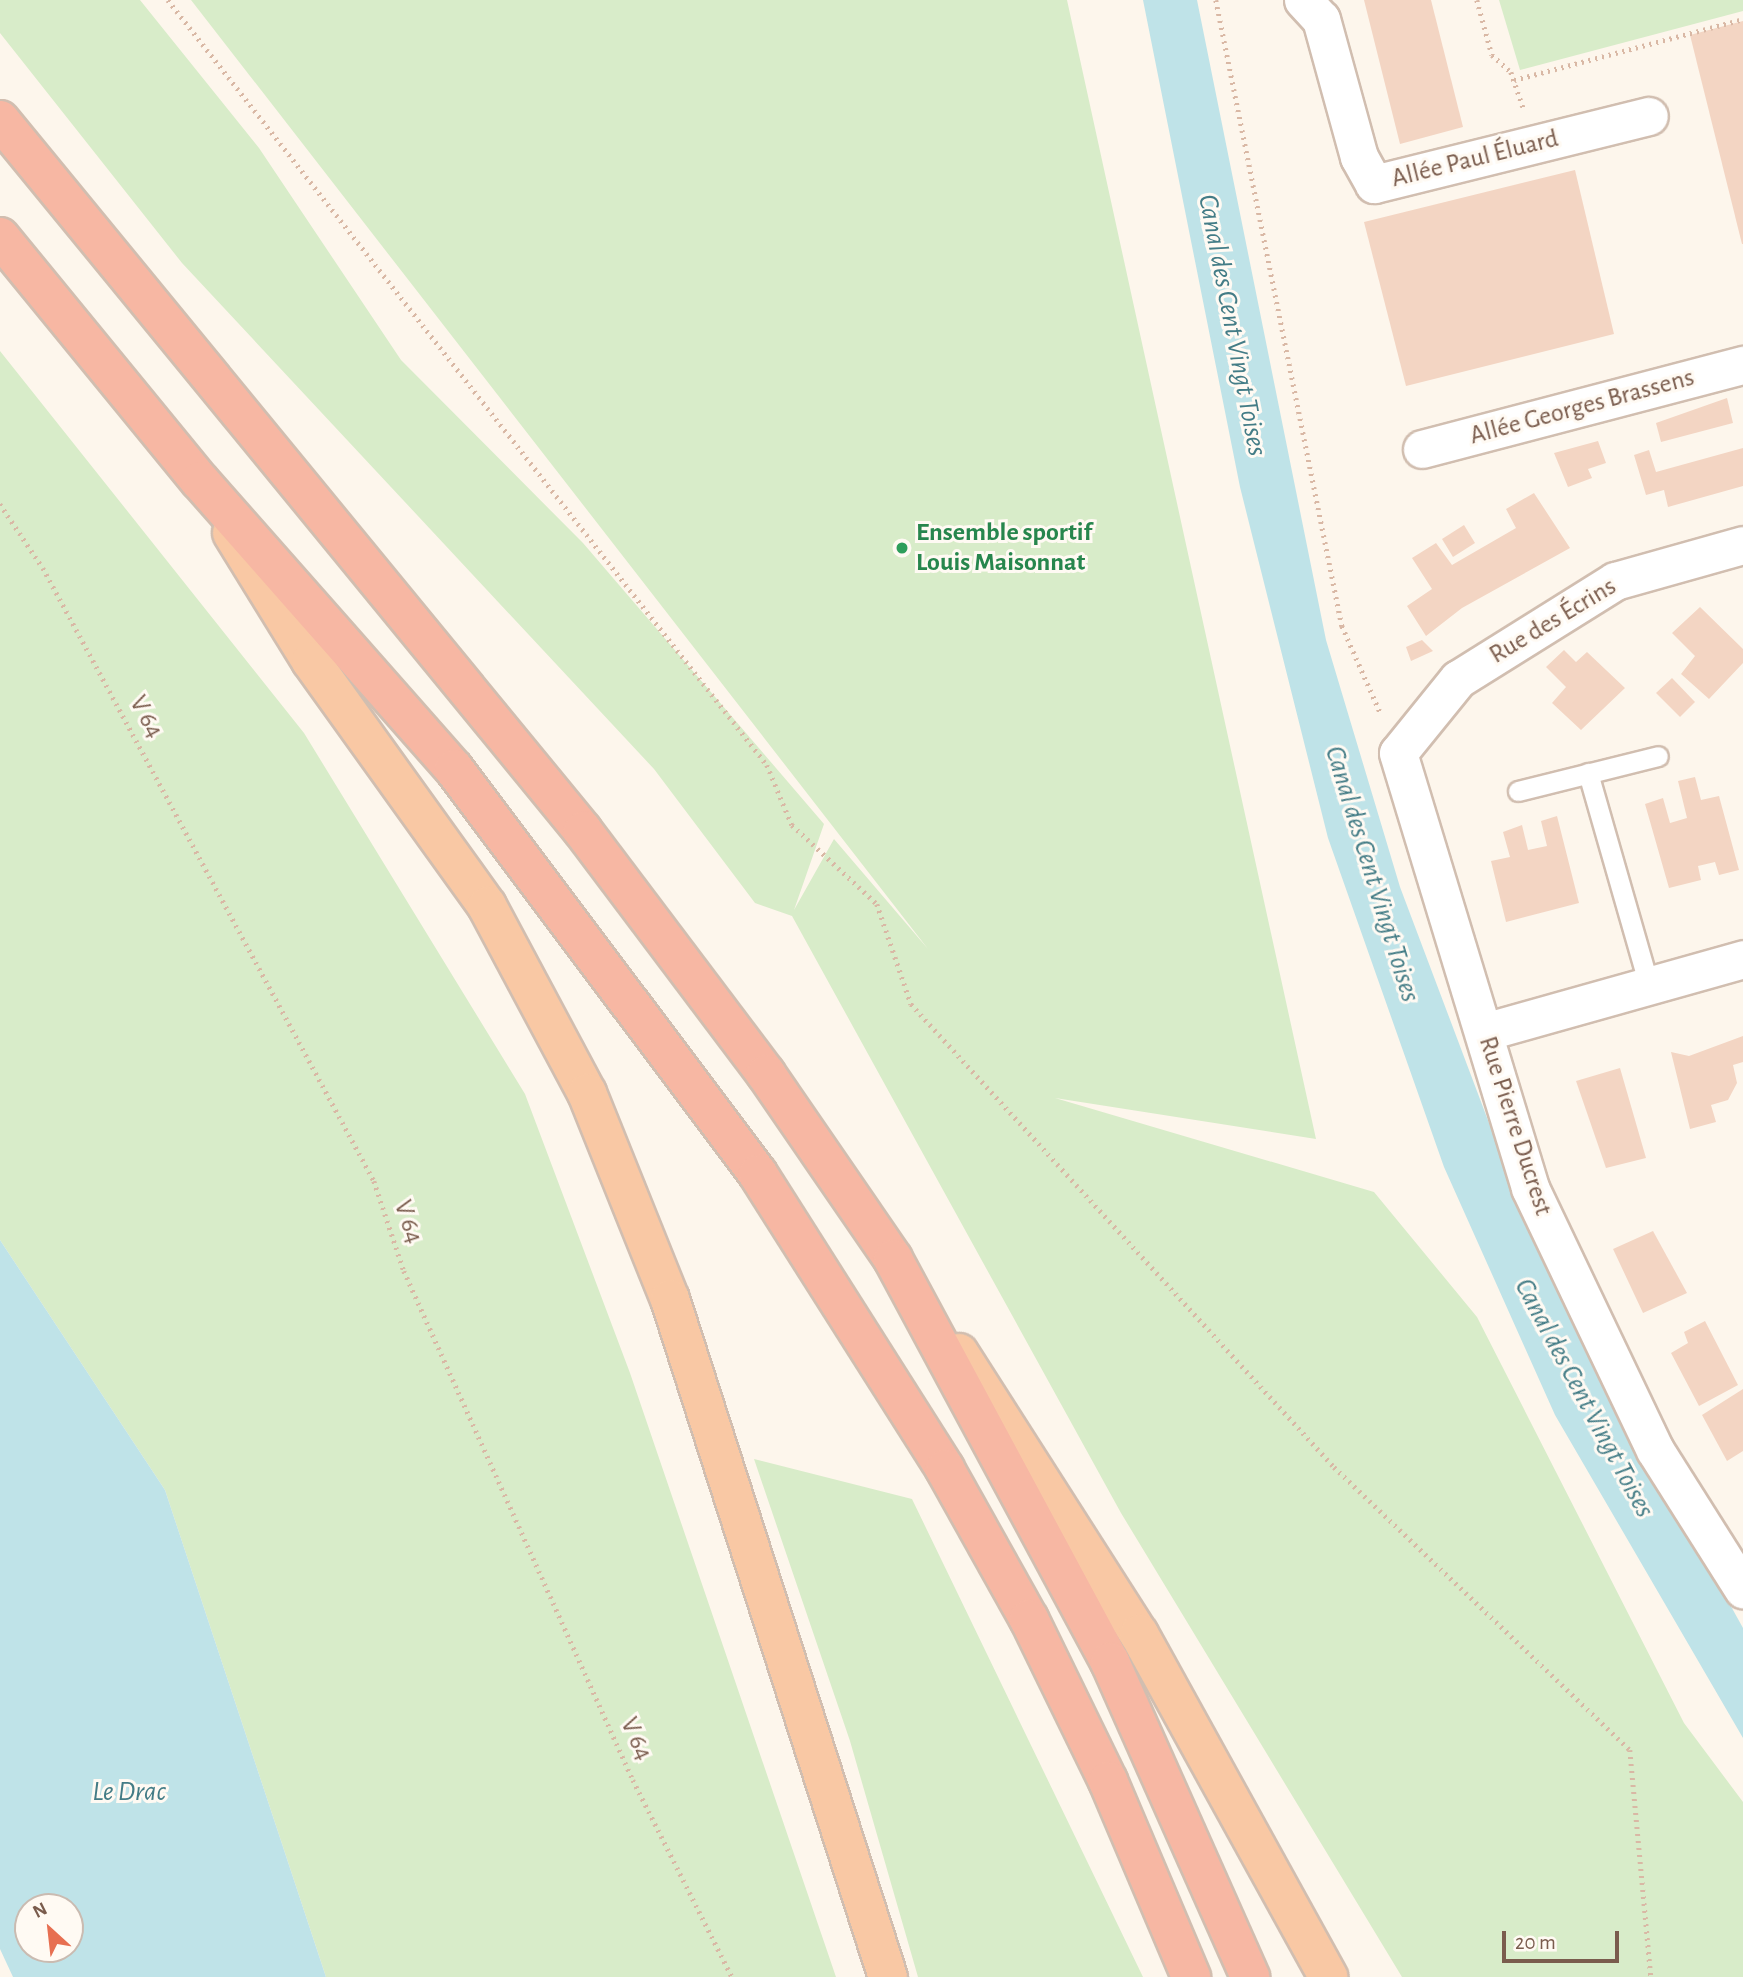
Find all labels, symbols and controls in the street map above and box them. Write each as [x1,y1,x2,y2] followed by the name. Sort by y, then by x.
[1388,123,1562,195] street label: Allée Paul Éluard
[1190,191,1274,459] water label: Canal des Cent Vingt Toises
[1467,362,1697,452] street label: Allée Georges Brassens
[916,517,1092,578] place label: Ensemble sportif Louis Maisonnat
[894,540,910,556] marker: Ensemble sportif Louis Maisonnat
[1484,571,1622,671] street label: Rue des Écrins
[122,690,170,744] street label: V 64
[1317,742,1427,1006] water label: Canal des Cent Vingt Toises
[1471,1033,1559,1219] street label: Rue Pierre Ducrest
[386,1196,430,1248] street label: V 64
[1507,1273,1661,1523] water label: Canal des Cent Vingt Toises
[613,1713,659,1765] street label: V 64
[92,1775,166,1809] water label: Le Drac
[14,1893,84,1963] north arrow
[30,1899,50,1922] text: N
[1505,1918,1622,1962] scale bar
[1515,1932,1556,1953] text: 20 m

